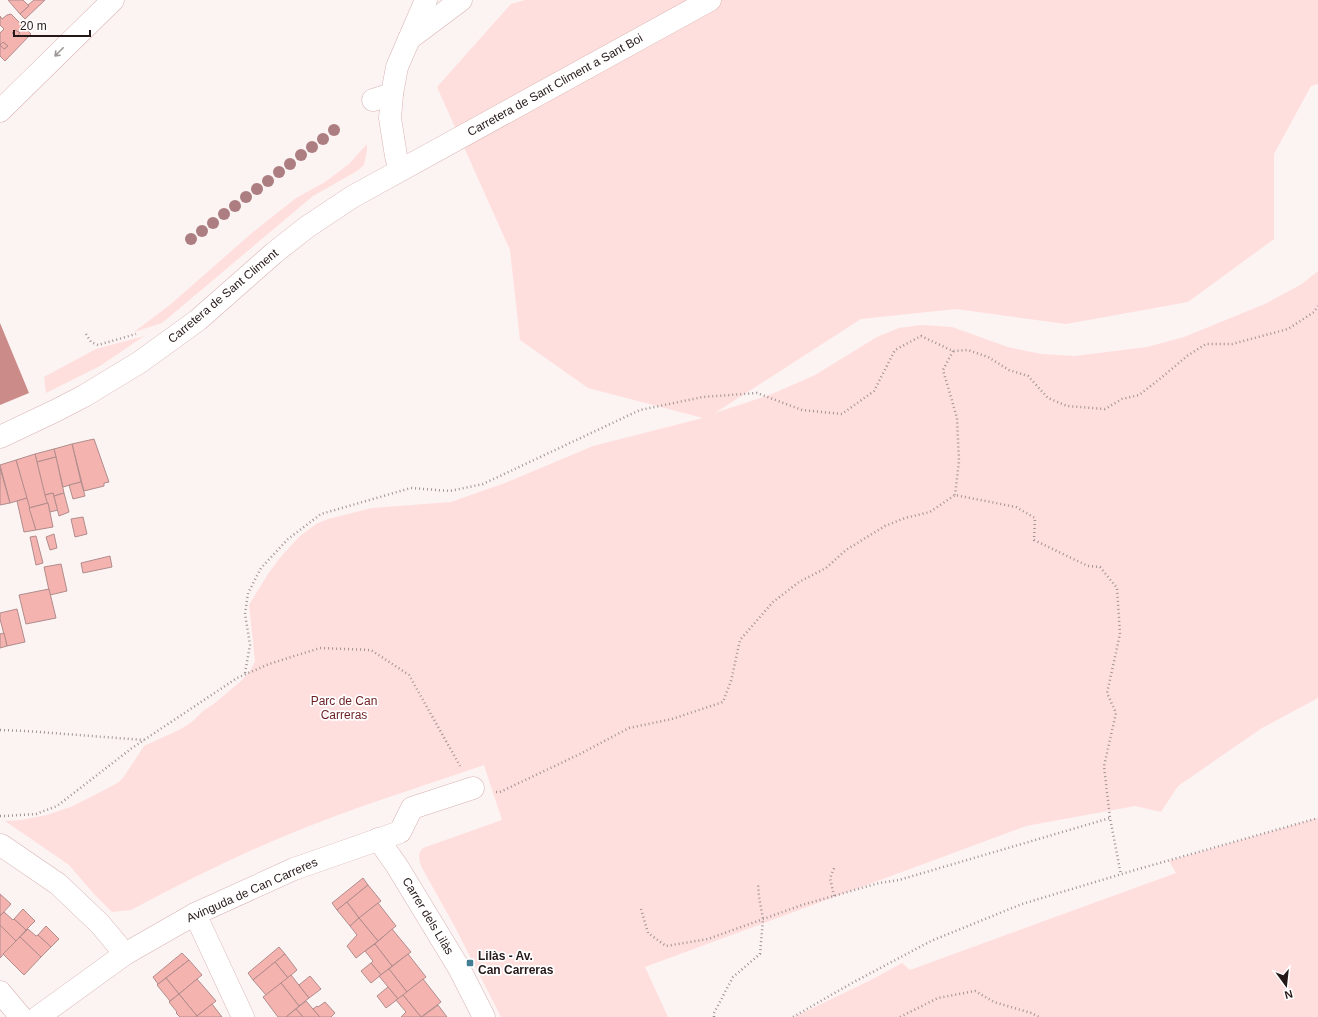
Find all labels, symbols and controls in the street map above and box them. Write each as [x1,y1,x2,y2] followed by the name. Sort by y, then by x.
[14,12,90,38] scale bar
[20,19,47,33] text: 20 m
[465,31,645,139] street label: Carretera de Sant Climent a Sant Boi
[54,47,64,57] one-way arrow
[165,245,281,346] street label: Carretera de Sant Climent
[311,694,377,722] park label: Parc de Can Carreras
[184,855,320,925] street label: Avinguda de Can Carreres
[399,875,457,957] street label: Carrer dels Lilàs
[478,949,554,977] place label: Lilàs - Av. Can Carreras
[465,958,475,968] marker: Lilàs - Av. Can Carreras
[1266,965,1306,1005] north arrow
[1283,988,1294,1001] text: N

